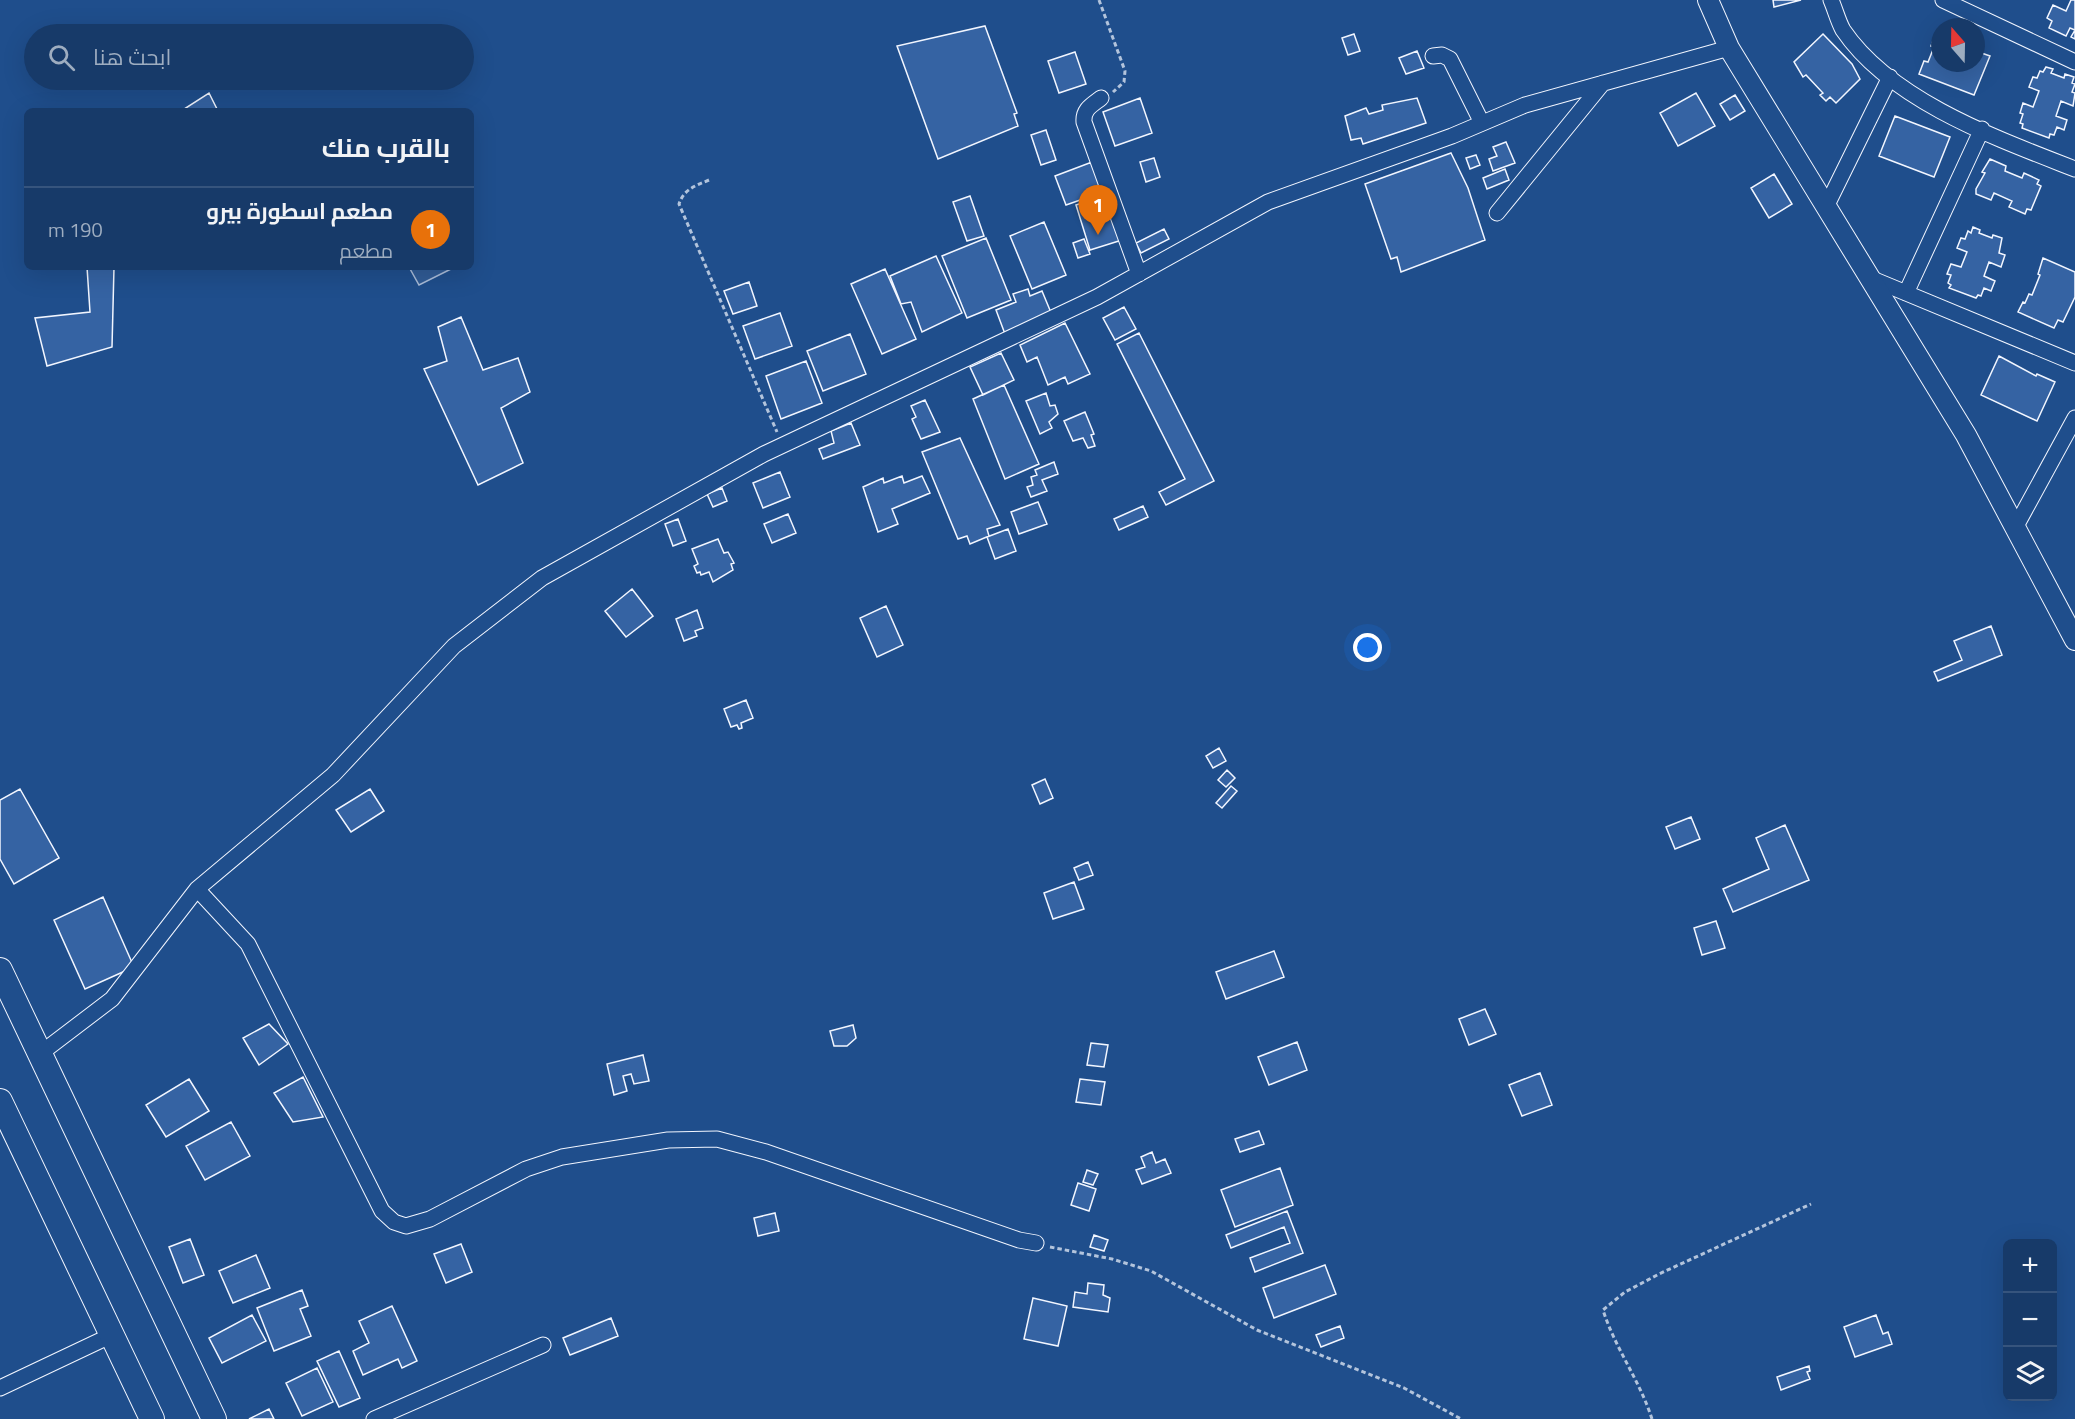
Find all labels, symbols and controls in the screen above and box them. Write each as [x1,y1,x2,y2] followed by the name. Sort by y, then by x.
[1931,18,1985,72] north arrow
[24,24,474,90] search box
[93,40,171,74] text: ابحث هنا
[45,41,78,74] icon: search
[322,128,450,167] text: بالقرب منك
[1078,186,1118,235] pin: 1
[206,194,393,228] text: مطعم اسطورة بيرو
[48,214,103,245] text: 190 m
[425,214,436,245] text: 1
[339,235,393,266] text: مطعم
[1353,633,1382,662] your location
[2003,1239,2057,1401] map controls
[2003,1239,2057,1293] button: +
[2003,1293,2057,1347] button: −
[2003,1347,2057,1401] button: layers

